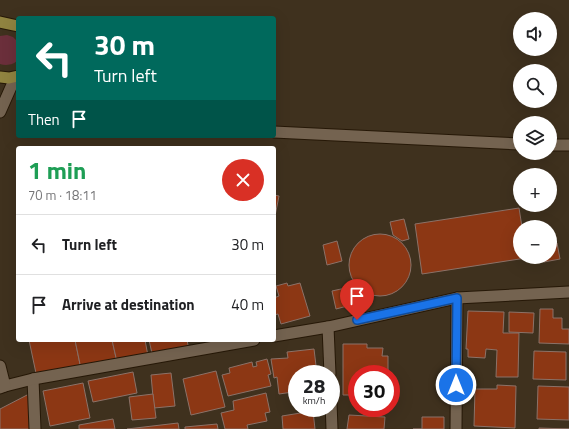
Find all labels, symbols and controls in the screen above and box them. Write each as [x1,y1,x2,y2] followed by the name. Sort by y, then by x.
[513,12,557,264] map controls
[513,12,557,56] button: sound
[94,23,155,66] text: 30 m
[28,32,80,84] icon: left
[94,62,157,89] text: Turn left
[513,64,557,108] button: search
[28,108,60,131] text: Then
[68,108,90,130] icon: arrive
[513,116,557,160] button: layers
[28,152,86,188] text: 1 min
[222,159,264,201] button: close
[513,168,557,212] button: +
[28,185,97,205] text: 70 m · 18:11
[513,220,557,264] button: −
[62,233,117,256] text: Turn left
[231,233,264,256] text: 30 m
[28,234,50,256] icon: left
[340,279,374,320] pin
[346,285,368,307] icon: arrive
[62,293,195,316] text: Arrive at destination
[231,293,264,316] text: 40 m
[28,294,50,316] icon: arrive
[435,364,477,406] position arrow
[348,365,400,417] speed limit sign: 30
[303,370,325,401] text: 28
[303,393,325,408] text: km/h

